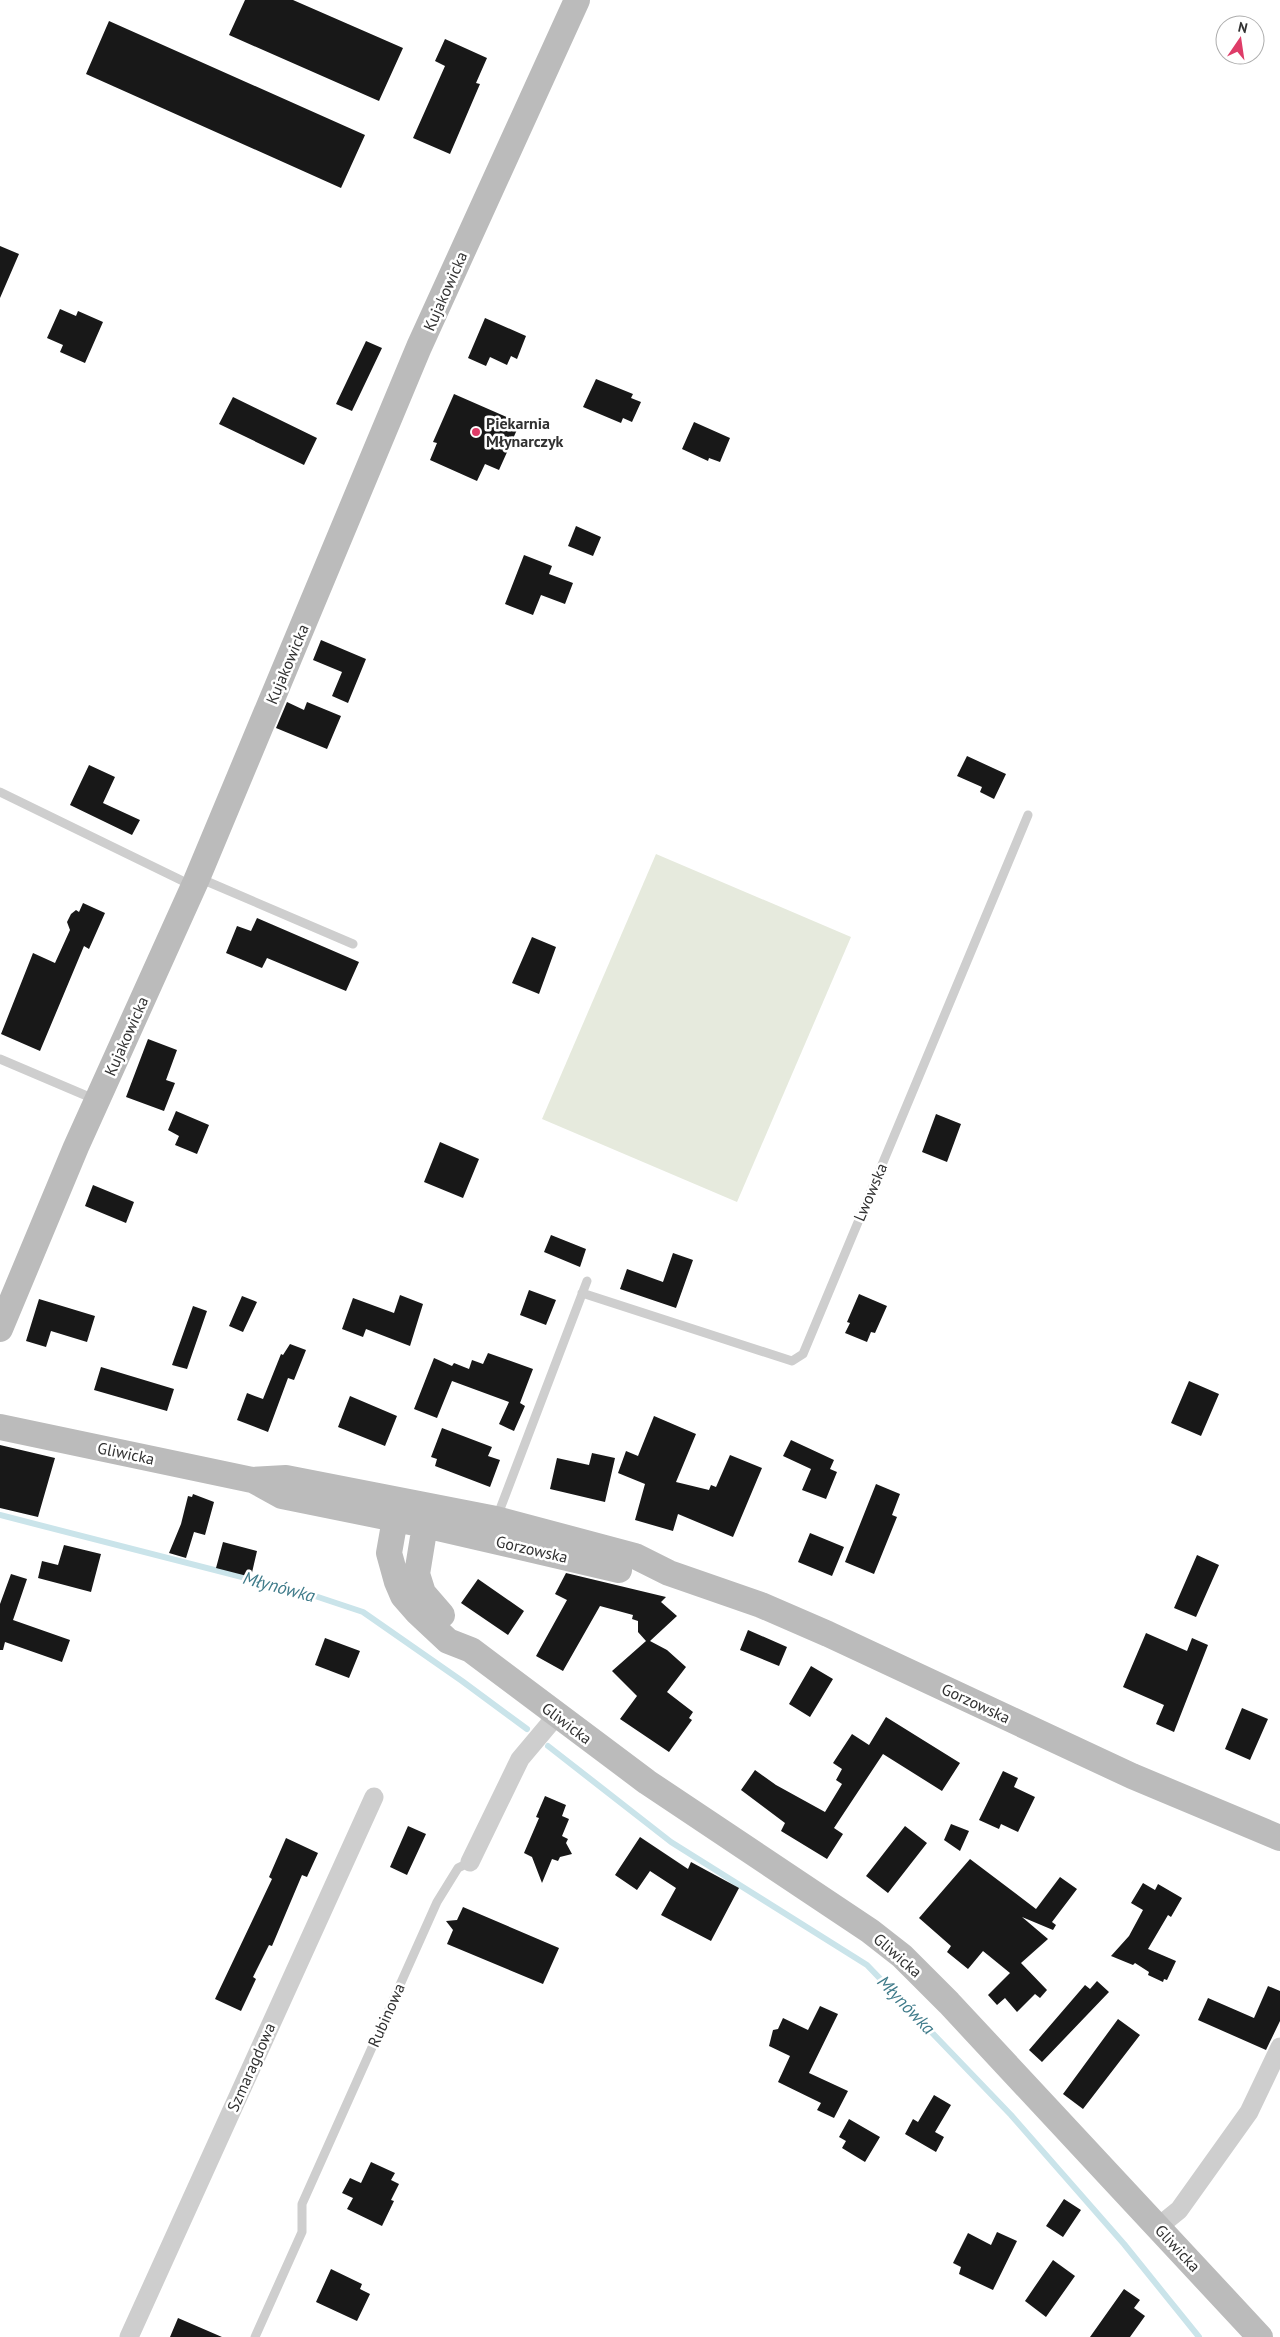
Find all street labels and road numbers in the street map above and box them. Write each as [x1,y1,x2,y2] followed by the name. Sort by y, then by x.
[419,248,471,334] street label: Kujakowicka
[261,621,313,707] street label: Kujakowicka
[100,993,152,1079] street label: Kujakowicka
[849,1160,891,1224] street label: Lwowska
[96,1437,156,1469] street label: Gliwicka
[494,1531,570,1567] street label: Gorzowska
[939,1678,1013,1728] street label: Gorzowska
[538,1698,596,1748] street label: Gliwicka
[870,1929,926,1981] street label: Gliwicka
[363,1980,409,2050] street label: Rubinowa
[222,2019,280,2115] street label: Szmaragdowa
[1151,2220,1205,2276] street label: Gliwicka

